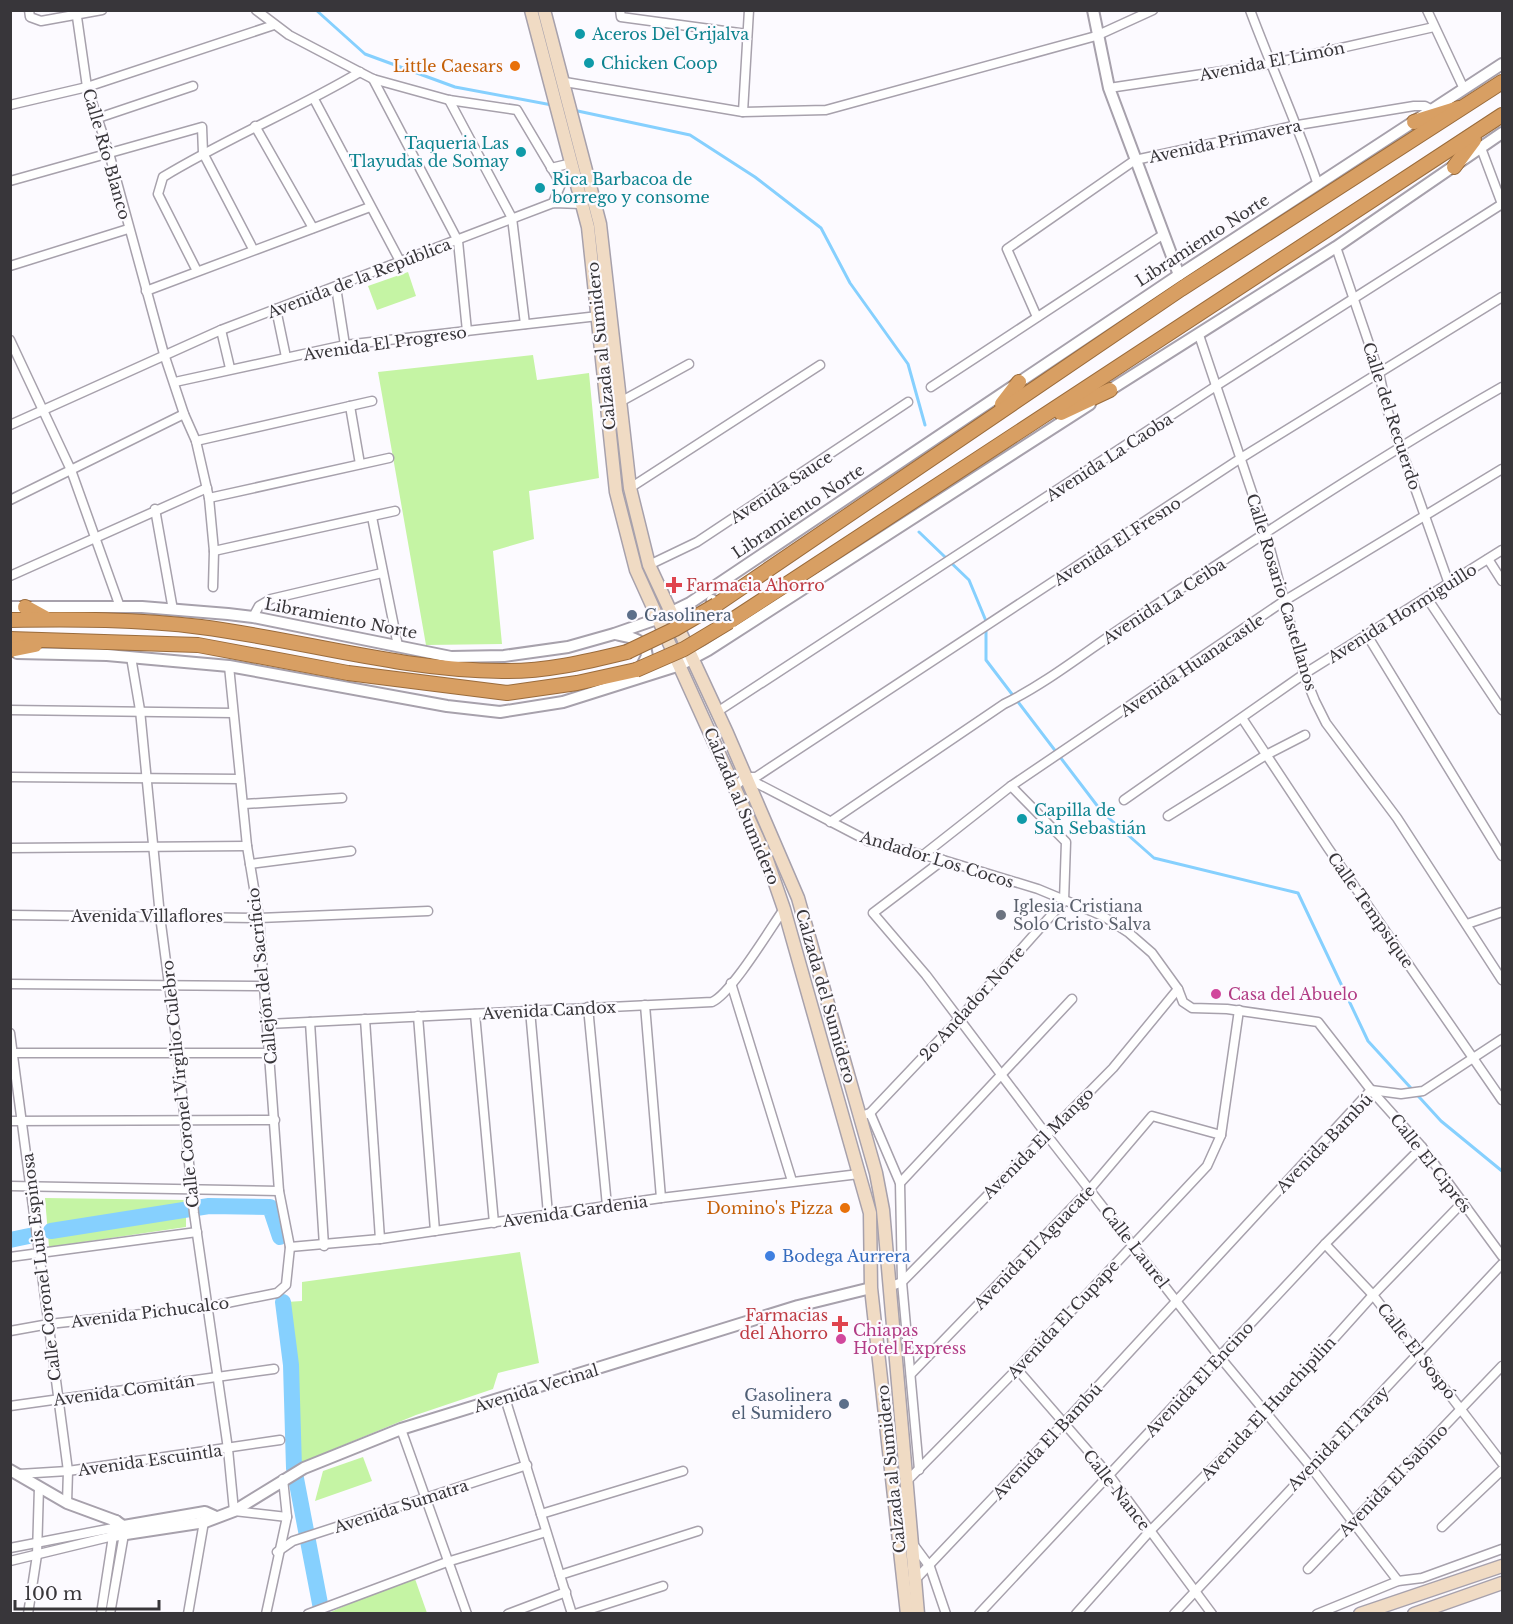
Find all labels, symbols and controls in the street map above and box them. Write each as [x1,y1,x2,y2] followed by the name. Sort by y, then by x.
[591,24,749,44] place label: Aceros Del Grijalva
[573,27,587,41] marker: Aceros Del Grijalva
[1197,37,1346,85] street label: Avenida El Limón
[601,53,718,73] place label: Chicken Coop
[393,56,503,76] place label: Little Caesars
[582,56,596,70] marker: Chicken Coop
[508,59,522,73] marker: Little Caesars
[79,86,135,222] street label: Calle Río Blanco
[1146,115,1303,167] street label: Avenida Primavera
[349,133,510,171] place label: Taqueria Las Tlayudas de Somay
[514,145,528,159] marker: Taqueria Las Tlayudas de Somay
[551,169,710,207] place label: Rica Barbacoa de borrego y consome
[533,181,547,195] marker: Rica Barbacoa de borrego y consome
[1131,189,1273,291] street label: Libramiento Norte
[263,234,454,323] street label: Avenida de la República
[582,261,620,431] street label: Calzada al Sumidero
[301,322,468,365] street label: Avenida El Progreso
[1359,339,1425,493] street label: Calle del Recuerdo
[1041,409,1176,506] street label: Avenida La Caoba
[725,446,836,528] street label: Avenida Sauce
[728,459,868,563] street label: Libramiento Norte
[1242,491,1322,693] street label: Calle Rosario Castellanos
[1049,492,1184,590] street label: Avenida El Fresno
[1098,554,1229,649] street label: Avenida La Ceiba
[1323,559,1480,668] street label: Avenida Hormiguillo
[686,575,825,595] place label: Farmacia Ahorro
[667,578,681,592] marker: Farmacia Ahorro
[263,593,419,643] street label: Libramiento Norte
[644,605,732,625] place label: Gasolinera
[625,608,639,622] marker: Gasolinera
[1115,609,1268,721] street label: Avenida Huanacastle
[700,724,784,888] street label: Calzada al Sumidero
[1034,800,1146,838] place label: Capilla de San Sebastián
[1015,812,1029,826] marker: Capilla de San Sebastián
[857,826,1016,892] street label: Andador Los Cocos
[1324,848,1418,972] street label: Calle Tempsique
[243,887,281,1065] street label: Callejón del Sacrificio
[1013,896,1151,934] place label: Iglesia Cristiana Solo Cristo Salva
[70,906,223,926] street label: Avenida Villaflores
[792,907,860,1085] street label: Calzada del Sumidero
[994,908,1008,922] marker: Iglesia Cristiana Solo Cristo Salva
[915,941,1029,1065] street label: 2o Andador Norte
[157,959,203,1209] street label: Calle Coronel Virgilio Culebro
[1228,984,1358,1004] place label: Casa del Abuelo
[1209,987,1223,1001] marker: Casa del Abuelo
[481,996,617,1024] street label: Avenida Candox
[977,1083,1098,1204] street label: Avenida El Mango
[1271,1089,1377,1197] street label: Avenida Bambú
[1386,1109,1476,1217] street label: Calle El Ciprés
[17,1152,65,1382] street label: Calle Coronel Luis Espinosa
[969,1181,1099,1314] street label: Avenida El Aguacate
[500,1191,649,1231] street label: Avenida Gardenia
[706,1198,833,1218] place label: Domino's Pizza
[838,1201,852,1215] marker: Domino's Pizza
[1097,1202,1173,1292] street label: Calle Laurel
[782,1246,911,1266] place label: Bodega Aurrera
[763,1249,777,1263] marker: Bodega Aurrera
[1002,1255,1123,1383] street label: Avenida El Cupape
[69,1292,230,1332] street label: Avenida Pichucalco
[1373,1299,1461,1403] street label: Calle El Sospó
[740,1305,828,1343] place label: Farmacias del Ahorro
[833,1317,847,1331] marker: Farmacias del Ahorro
[1140,1317,1258,1441] street label: Avenida El Encino
[853,1320,966,1358] place label: Chiapas Hotel Express
[834,1332,848,1346] marker: Chiapas Hotel Express
[1196,1332,1340,1485] street label: Avenida El Huachipilin
[470,1360,601,1417] street label: Avenida Vecinal
[51,1370,196,1410] street label: Avenida Comitán
[987,1379,1106,1504] street label: Avenida El Bambú
[1282,1381,1394,1495] street label: Avenida El Taray
[872,1384,910,1554] street label: Calzada al Sumidero
[731,1385,832,1423] place label: Gasolinera el Sumidero
[837,1397,851,1411] marker: Gasolinera el Sumidero
[1334,1420,1452,1541] street label: Avenida El Sabino
[76,1440,223,1480] street label: Avenida Escuintla
[1079,1445,1155,1535] street label: Calle Nance
[330,1475,471,1537] street label: Avenida Sumatra
[15,1573,159,1611] scale bar
[24,1583,82,1605] text: 100 m

